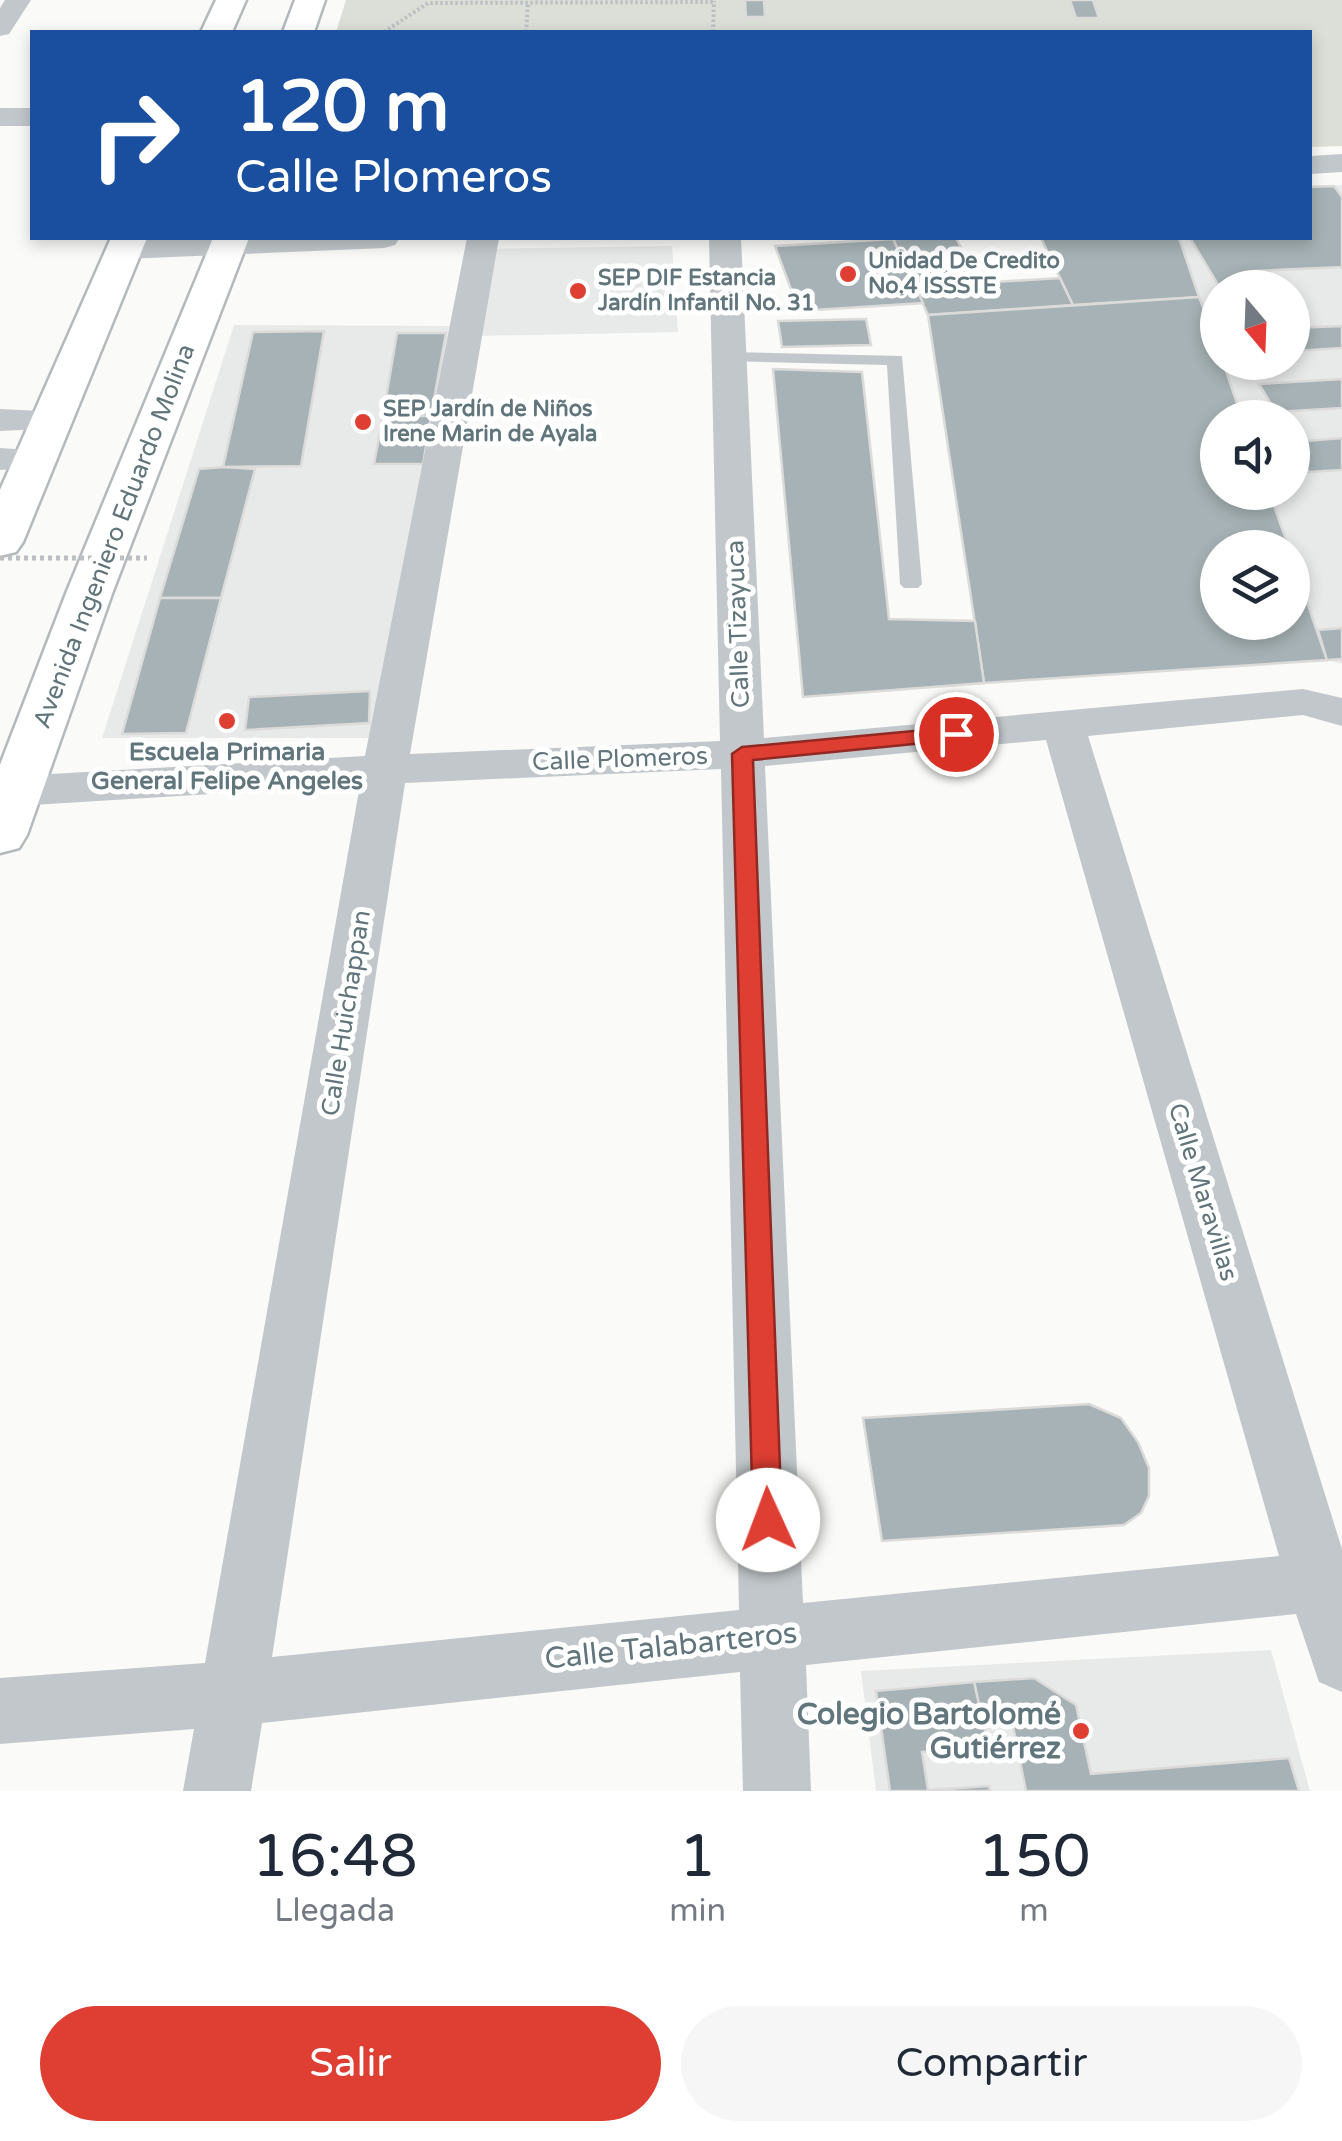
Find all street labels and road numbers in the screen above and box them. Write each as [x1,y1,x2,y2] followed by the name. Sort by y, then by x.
[27,340,201,732] street label: Avenida Ingeniero Eduardo Molina
[720,540,756,708] street label: Calle Tizayuca
[531,741,709,777] street label: Calle Plomeros
[315,908,377,1118] street label: Calle Huichappan
[1162,1100,1244,1284] street label: Calle Maravillas
[543,1614,799,1678] street label: Calle Talabarteros

